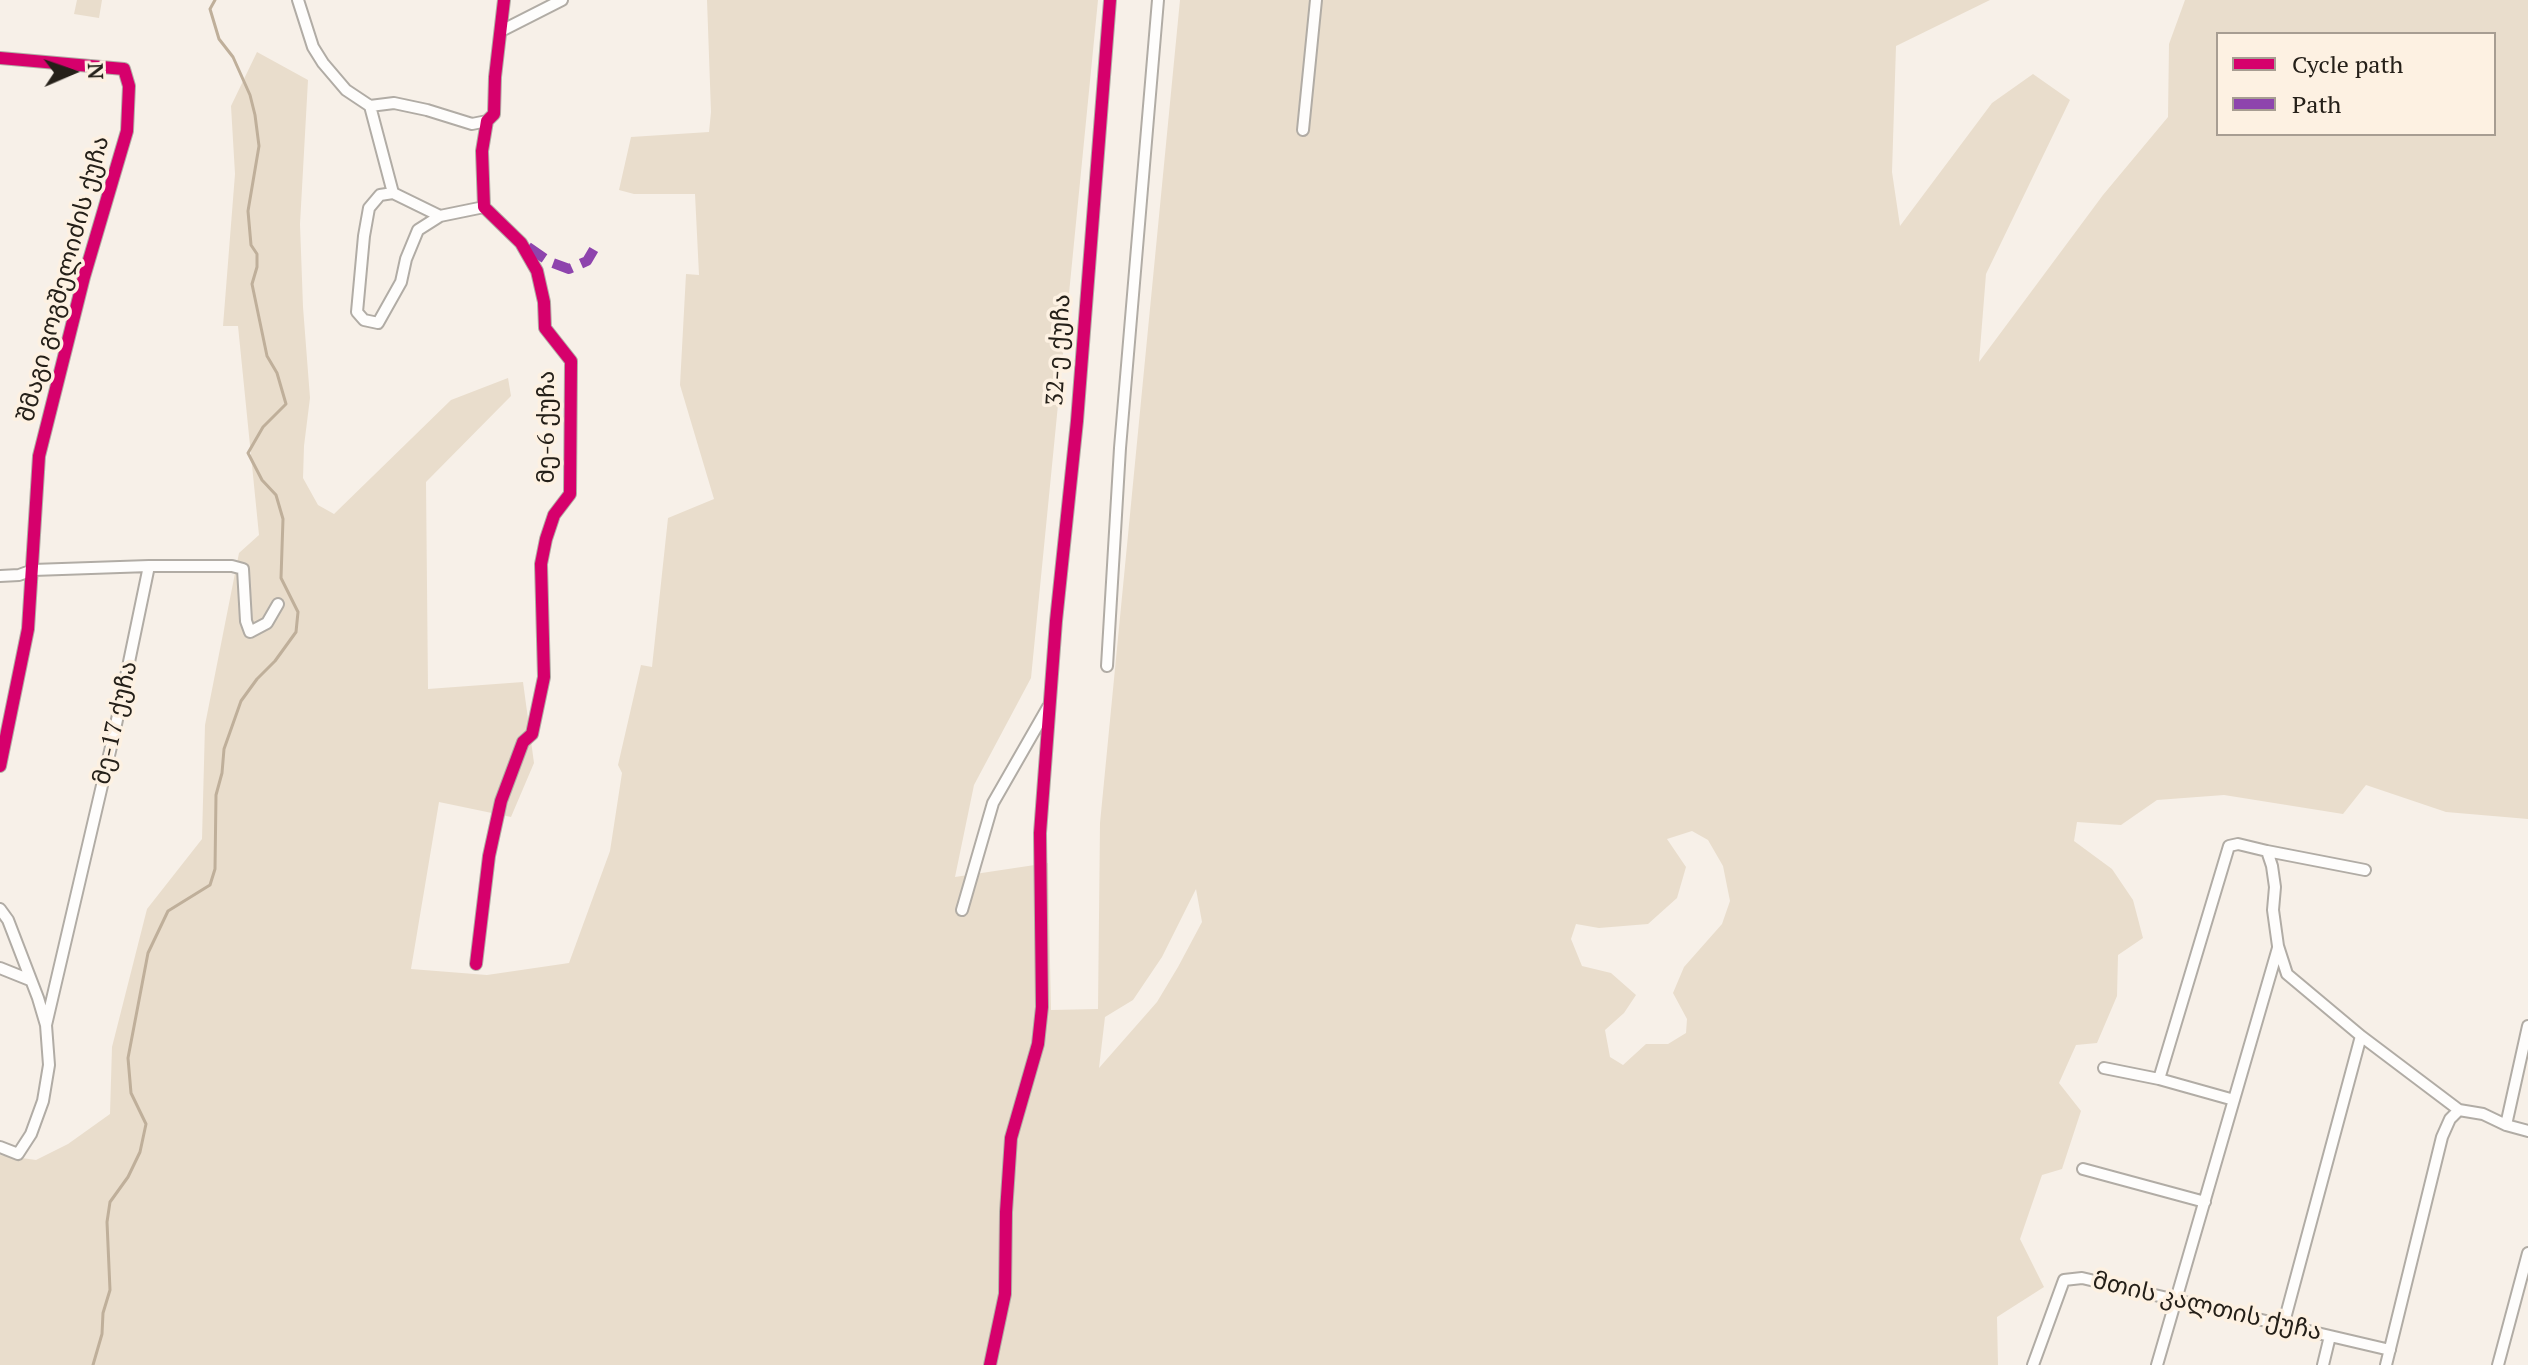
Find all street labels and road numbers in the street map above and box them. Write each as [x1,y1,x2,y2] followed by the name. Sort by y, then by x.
[12,133,116,425] street label: შმაგი გოგშელიძის ქუჩა
[1041,293,1077,407] street label: 32-ე ქუჩა
[533,370,561,484] street label: მე-6 ქუჩა
[88,658,144,788] street label: მე-17 ქუჩა
[2090,1267,2324,1347] street label: მთის კალთის ქუჩა

